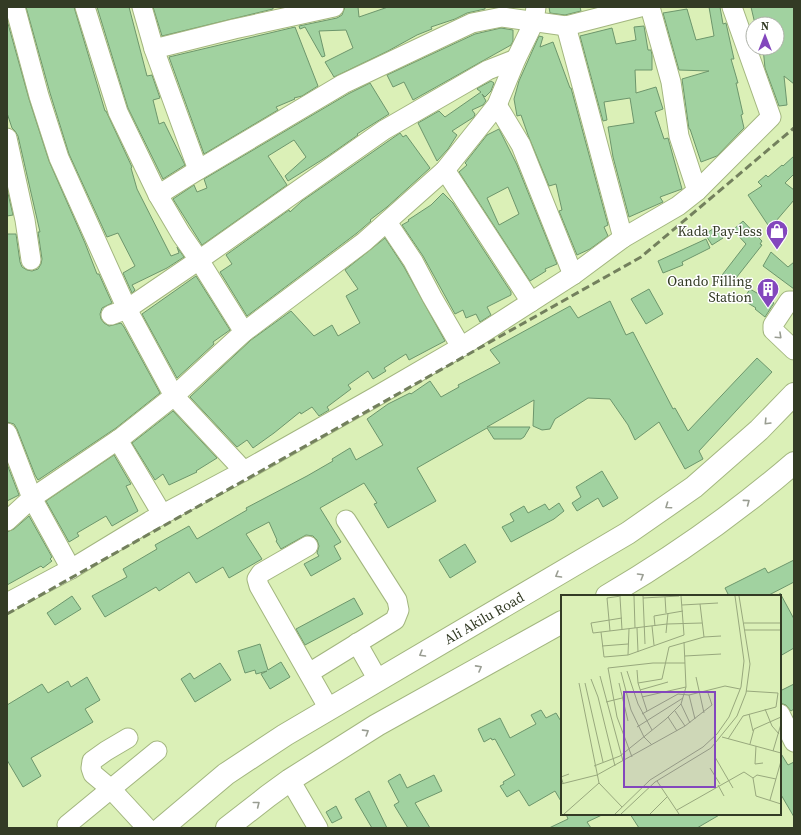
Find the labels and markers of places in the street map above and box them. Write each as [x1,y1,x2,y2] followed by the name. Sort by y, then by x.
[764,218,790,251] shop icon: Kada Pay-less
[677,221,762,241] place label: Kada Pay-less
[667,271,753,307] place label: Oando Filling Station
[755,276,781,309] building icon: Oando Filling Station

